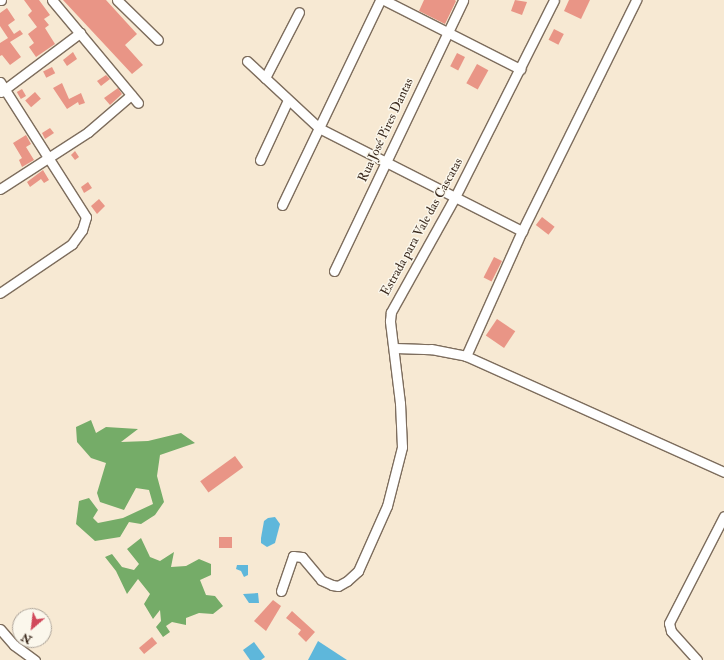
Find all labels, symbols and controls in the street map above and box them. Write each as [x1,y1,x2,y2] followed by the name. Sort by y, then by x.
[355,76,417,184] street label: Rua José Pires Dantas
[378,155,466,299] street label: Estrada para Vale das Cascatas
[12,608,52,648] north arrow
[19,630,34,646] text: N

